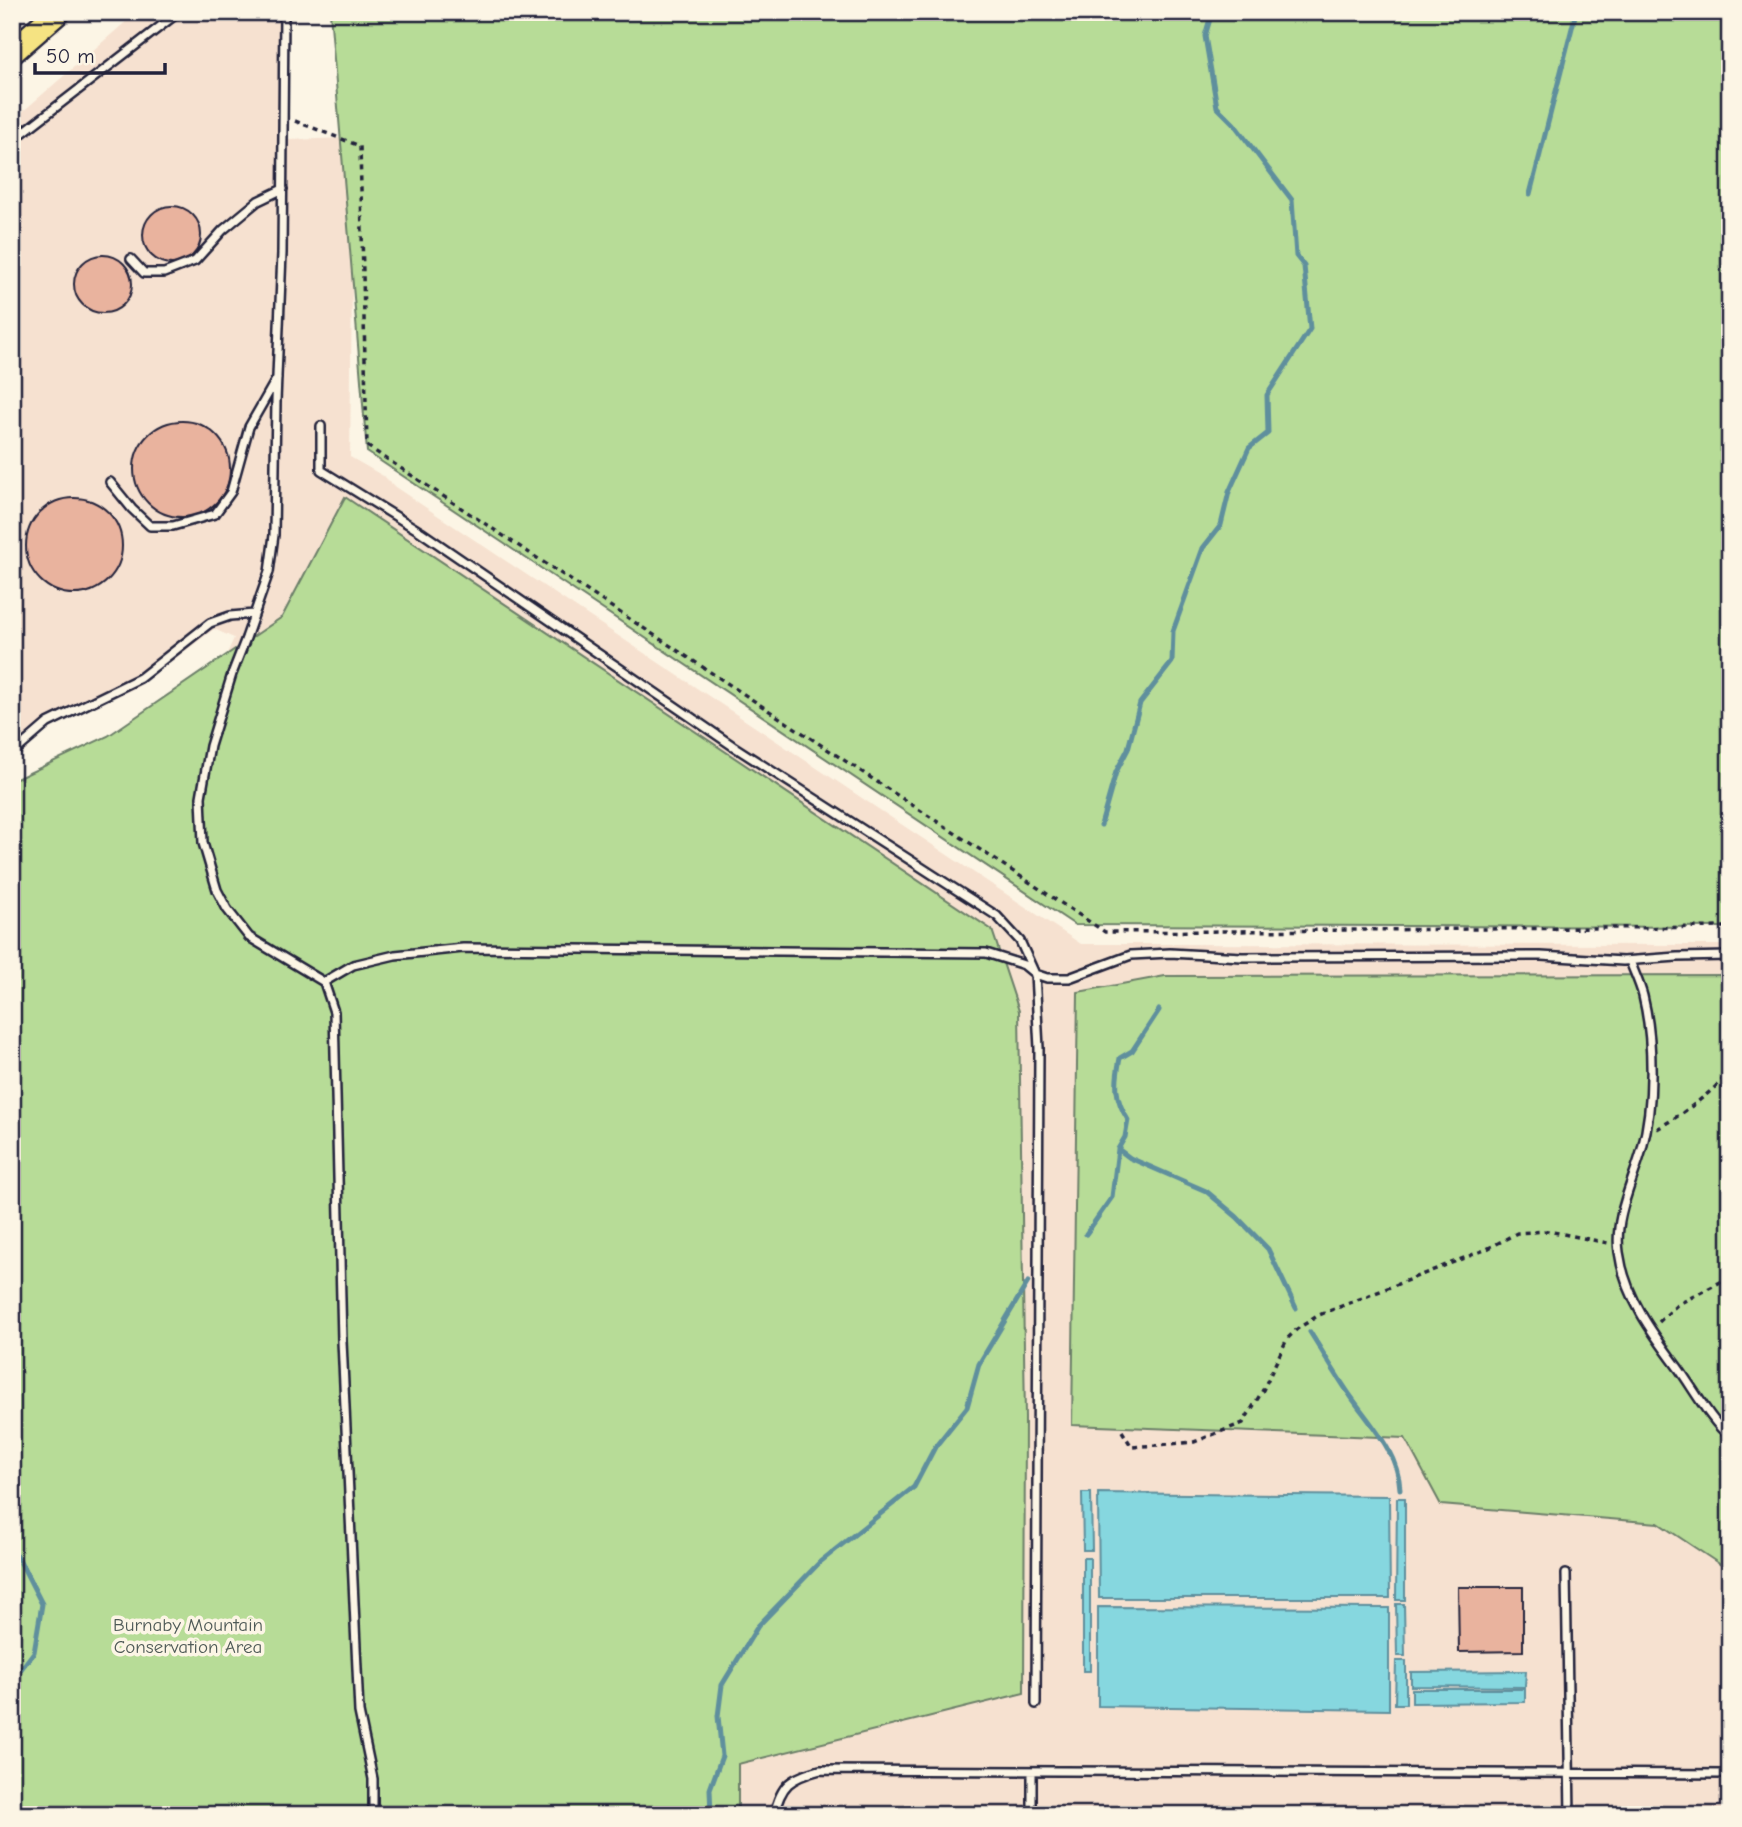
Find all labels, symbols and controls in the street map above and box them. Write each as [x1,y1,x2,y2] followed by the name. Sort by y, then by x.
[35,32,164,76] scale bar
[46,44,95,68] text: 50 m
[113,1614,263,1658] park label: Burnaby Mountain Conservation Area

